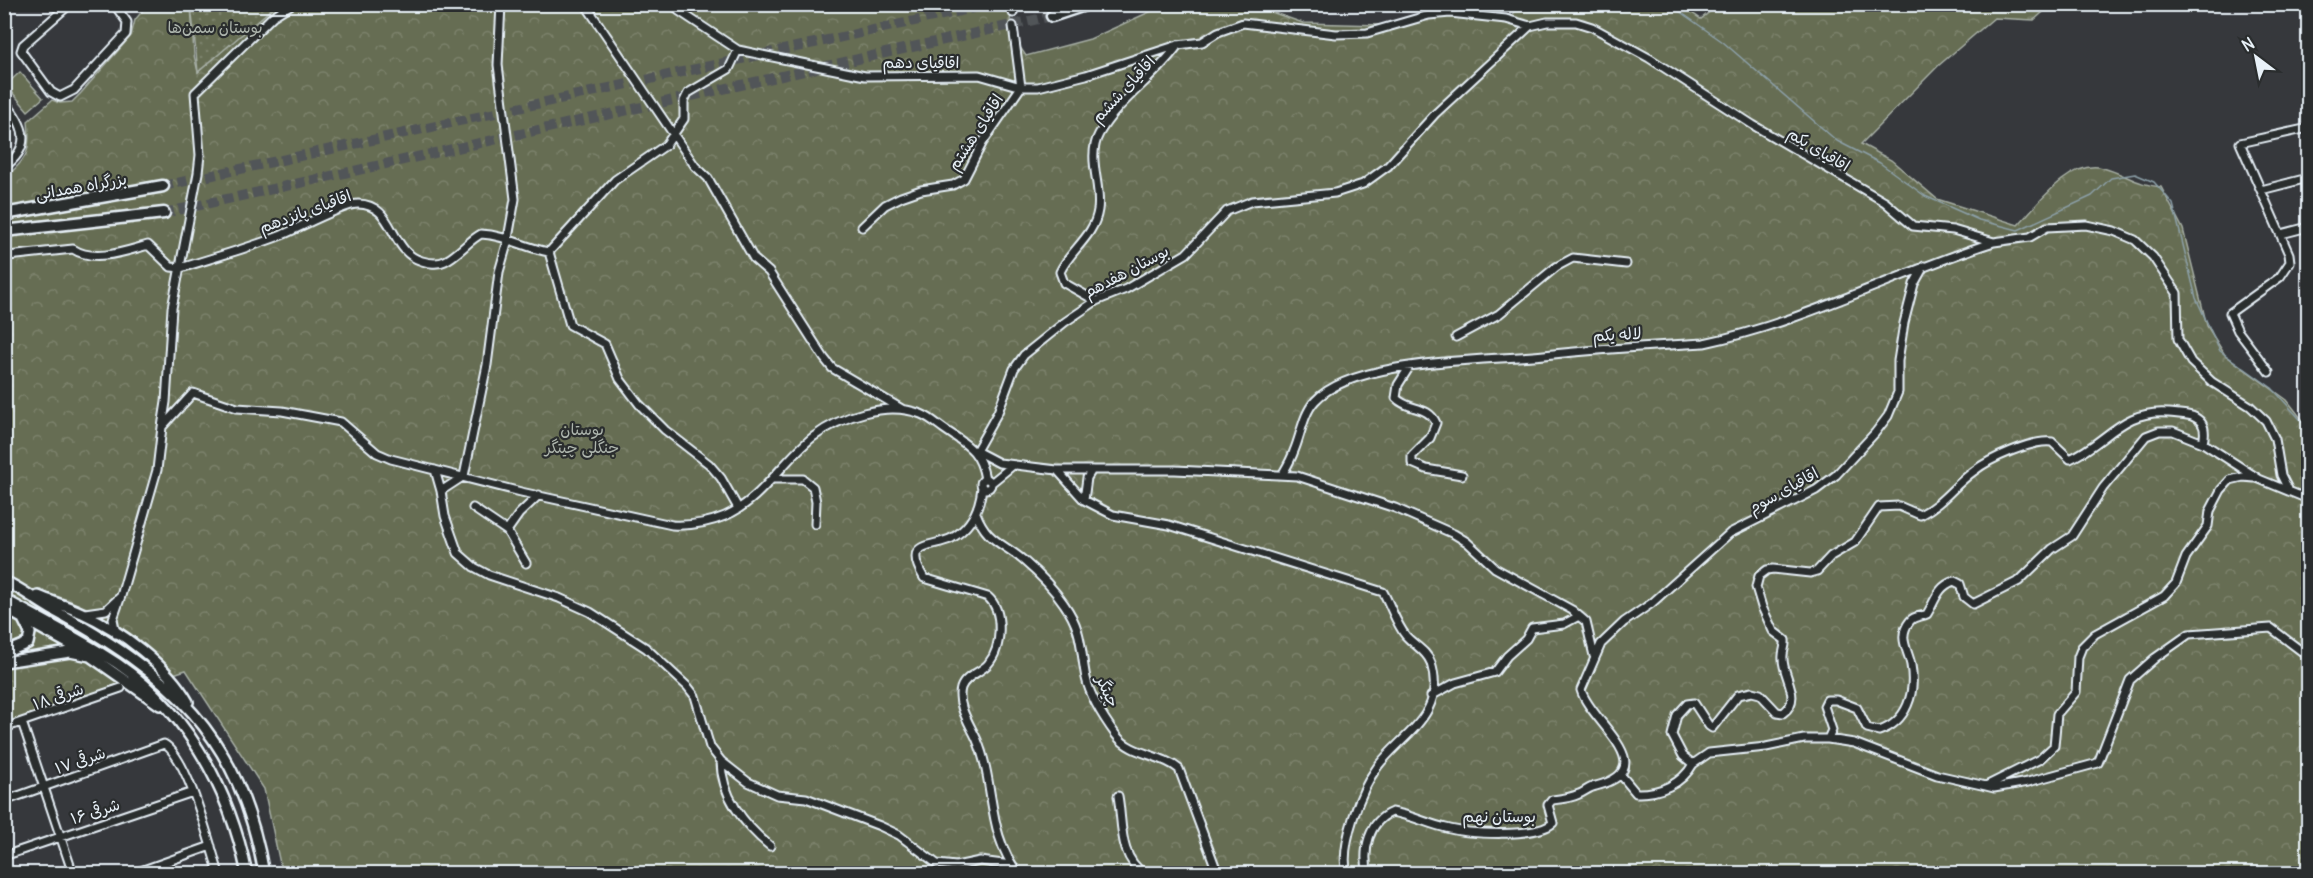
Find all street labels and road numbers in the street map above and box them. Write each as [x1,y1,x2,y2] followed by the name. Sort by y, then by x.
[1087,51,1161,129] street label: اقاقیای ششم
[883,52,959,75] street label: اقاقیای دهم
[943,90,1010,176] street label: اقاقیای هشتم
[1783,123,1854,178] street label: اقاقیای یکم
[34,168,128,205] street label: بزرگراه همدانی
[256,185,355,240] street label: اقاقیای پانزدهم
[1080,240,1173,304] street label: بوستان هفدهم
[1592,323,1642,348] street label: لاله یکم
[1744,463,1823,520] street label: اقاقیای سوم
[1090,670,1124,711] street label: چیتگر
[30,678,86,714] street label: ۱۸ شرقی
[52,742,108,778] street label: ۱۷ شرقی
[68,794,122,828] street label: ۱۶ شرقی
[1462,806,1536,829] street label: بوستان نهم

